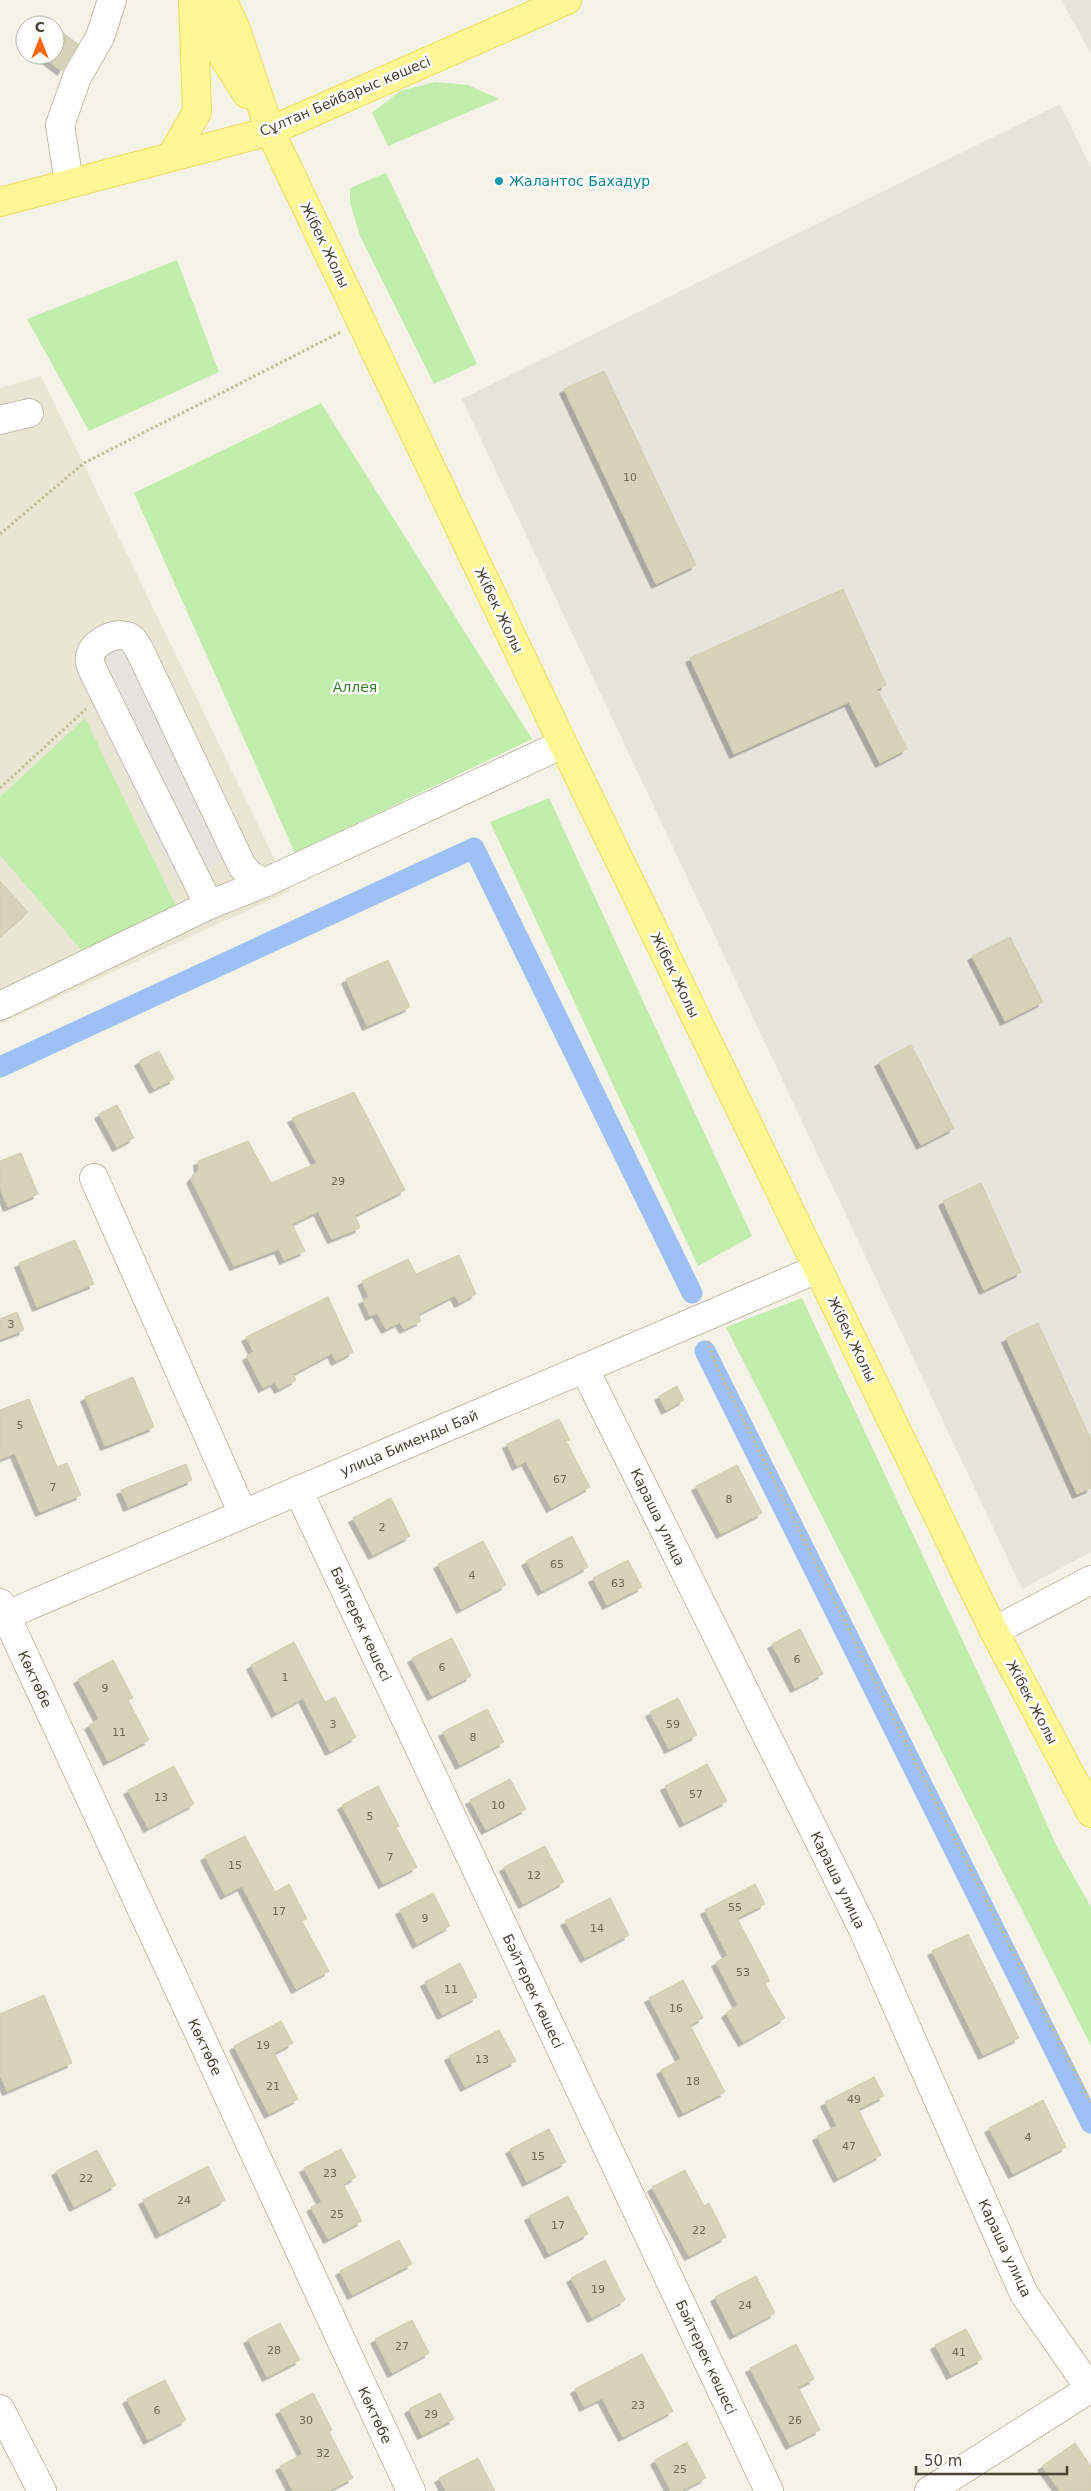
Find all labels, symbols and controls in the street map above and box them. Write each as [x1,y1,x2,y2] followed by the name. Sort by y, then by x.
[15,15,65,65] north arrow
[35,19,45,35] text: С
[257,53,433,139] street label: Сұлтан Бейбарыс көшесі
[509,173,650,189] place label: Жалантос Бахадур
[493,175,505,187] marker: Жалантос Бахадур
[297,200,353,290] street label: Жібек Жолы
[623,471,637,484] house number: 10
[471,565,527,655] street label: Жібек Жолы
[333,679,377,695] park label: Аллея
[647,930,703,1020] street label: Жібек Жолы
[331,1175,345,1188] house number: 29
[824,1294,880,1384] street label: Жібек Жолы
[8,1318,15,1331] house number: 3
[338,1407,480,1479] street label: улица Бименды Бай
[17,1419,24,1432] house number: 5
[628,1466,688,1568] street label: Караша улица
[553,1473,567,1486] house number: 67
[50,1481,57,1494] house number: 7
[726,1493,733,1506] house number: 8
[379,1521,386,1534] house number: 2
[550,1558,564,1571] house number: 65
[327,1564,395,1684] street label: Бәйтерек көшесі
[469,1569,476,1582] house number: 4
[611,1577,625,1590] house number: 63
[15,1648,55,1710] street label: Көктөбе
[794,1653,801,1666] house number: 6
[1003,1657,1061,1747] street label: Жібек Жолы
[439,1661,446,1674] house number: 6
[282,1671,289,1684] house number: 1
[102,1682,109,1695] house number: 9
[330,1718,337,1731] house number: 3
[666,1718,680,1731] house number: 59
[112,1726,126,1739] house number: 11
[470,1731,477,1744] house number: 8
[689,1788,703,1801] house number: 57
[154,1791,168,1804] house number: 13
[491,1799,505,1812] house number: 10
[367,1810,374,1823] house number: 5
[808,1829,868,1931] street label: Караша улица
[387,1851,394,1864] house number: 7
[228,1859,242,1872] house number: 15
[527,1869,541,1882] house number: 12
[728,1901,742,1914] house number: 55
[272,1905,286,1918] house number: 17
[422,1912,429,1925] house number: 9
[590,1922,604,1935] house number: 14
[499,1931,567,2051] street label: Бәйтерек көшесі
[736,1966,750,1979] house number: 53
[444,1983,458,1996] house number: 11
[669,2002,683,2015] house number: 16
[185,2016,225,2078] street label: Көктөбе
[256,2039,270,2052] house number: 19
[475,2053,489,2066] house number: 13
[686,2075,700,2088] house number: 18
[266,2080,280,2093] house number: 21
[847,2093,861,2106] house number: 49
[1025,2131,1032,2144] house number: 4
[842,2140,856,2153] house number: 47
[531,2150,545,2163] house number: 15
[323,2167,337,2180] house number: 23
[79,2172,93,2185] house number: 22
[177,2194,191,2207] house number: 24
[975,2196,1035,2300] street label: Караша улица
[330,2208,344,2221] house number: 25
[551,2219,565,2232] house number: 17
[692,2224,706,2237] house number: 22
[591,2283,605,2296] house number: 19
[672,2297,740,2417] street label: Бәйтерек көшесі
[738,2299,752,2312] house number: 24
[395,2340,409,2353] house number: 27
[267,2344,281,2357] house number: 28
[952,2346,966,2359] house number: 41
[355,2384,395,2446] street label: Көктөбе
[631,2399,645,2412] house number: 23
[154,2404,161,2417] house number: 6
[424,2408,438,2421] house number: 29
[299,2414,313,2427] house number: 30
[788,2414,802,2427] house number: 26
[916,2444,1067,2476] scale bar
[316,2447,330,2460] house number: 32
[924,2452,962,2470] text: 50 m
[673,2463,687,2476] house number: 25

